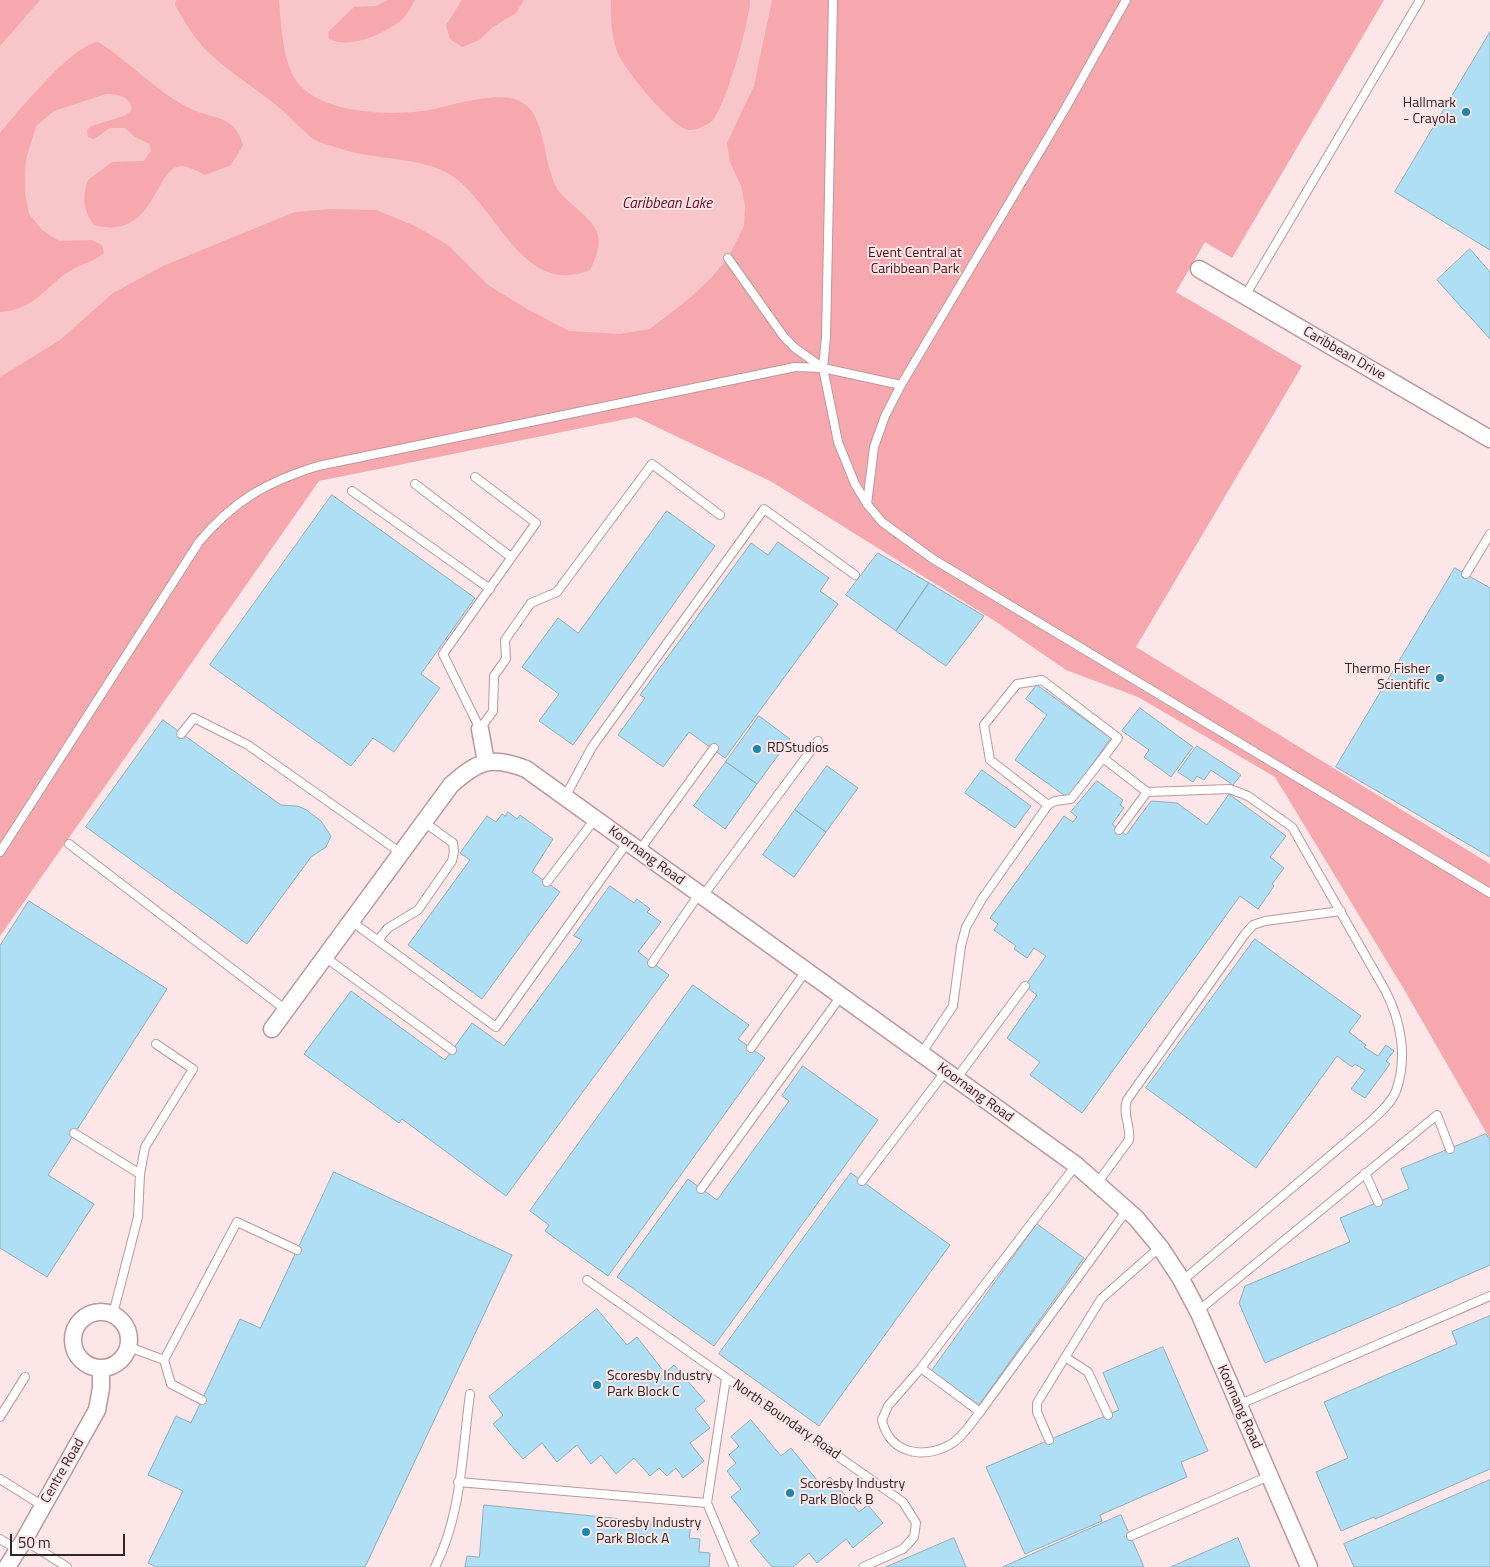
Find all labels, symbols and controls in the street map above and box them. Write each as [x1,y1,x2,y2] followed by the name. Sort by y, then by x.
[1403,96,1456,128] place label: Hallmark - Crayola
[1460,106,1472,118] marker: Hallmark - Crayola
[622,195,712,213] water label: Caribbean Lake
[868,246,962,278] park label: Event Central at Caribbean Park
[1300,324,1388,384] street label: Caribbean Drive
[1345,662,1430,694] place label: Thermo Fisher Scientific
[1434,672,1446,684] marker: Thermo Fisher Scientific
[767,741,829,757] place label: RDStudios
[751,743,763,755] marker: RDStudios
[605,823,687,889] street label: Koornang Road
[934,1060,1016,1126] street label: Koornang Road
[1213,1362,1265,1452] street label: Koornang Road
[607,1369,712,1401] place label: Scoresby Industry Park Block C
[729,1377,843,1463] street label: North Boundary Road
[591,1379,603,1391] marker: Scoresby Industry Park Block C
[38,1436,88,1506] street label: Centre Road
[800,1477,905,1510] place label: Scoresby Industry Park Block B
[784,1487,796,1499] marker: Scoresby Industry Park Block B
[596,1516,701,1548] place label: Scoresby Industry Park Block A
[12,1524,128,1556] scale bar
[580,1526,592,1538] marker: Scoresby Industry Park Block A
[18,1531,51,1554] text: 50 m

